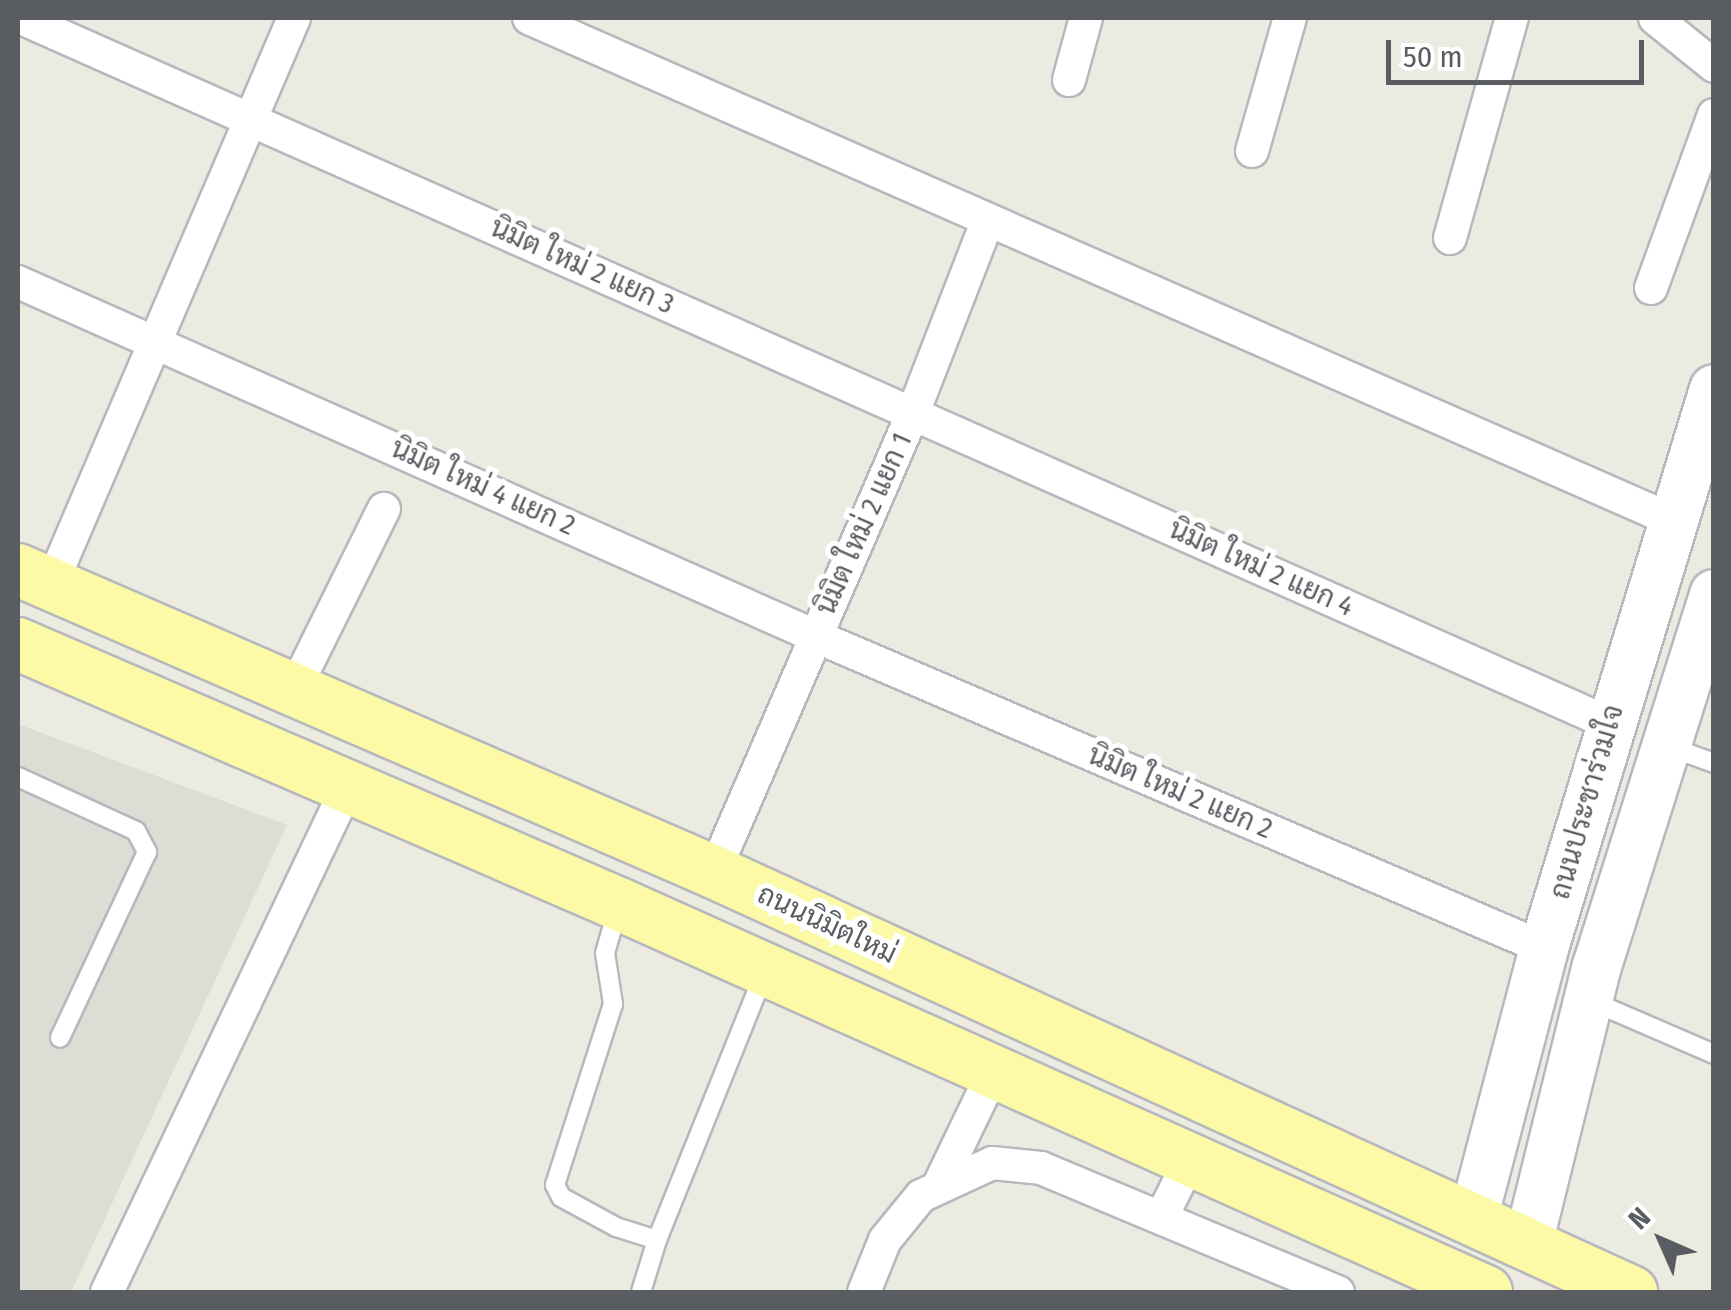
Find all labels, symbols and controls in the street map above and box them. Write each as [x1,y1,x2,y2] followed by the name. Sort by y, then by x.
[1391,20,1648,82] scale bar
[1403,39,1463,75] text: 50 m
[485,211,679,321] street label: นิมิต ใหม่ 2 แยก 3
[809,428,919,620] street label: นิมิต ใหม่ 2 แยก 1
[386,431,580,543] street label: นิมิต ใหม่ 4 แยก 2
[1164,512,1358,624] street label: นิมิต ใหม่ 2 แยก 4
[1543,701,1631,903] street label: ถนนประชาร่วมใจ
[1083,738,1277,846] street label: นิมิต ใหม่ 2 แยก 2
[752,877,902,971] street label: ถนนนิมิตใหม่
[1611,1190,1711,1290] north arrow
[1622,1201,1657,1236] text: N

